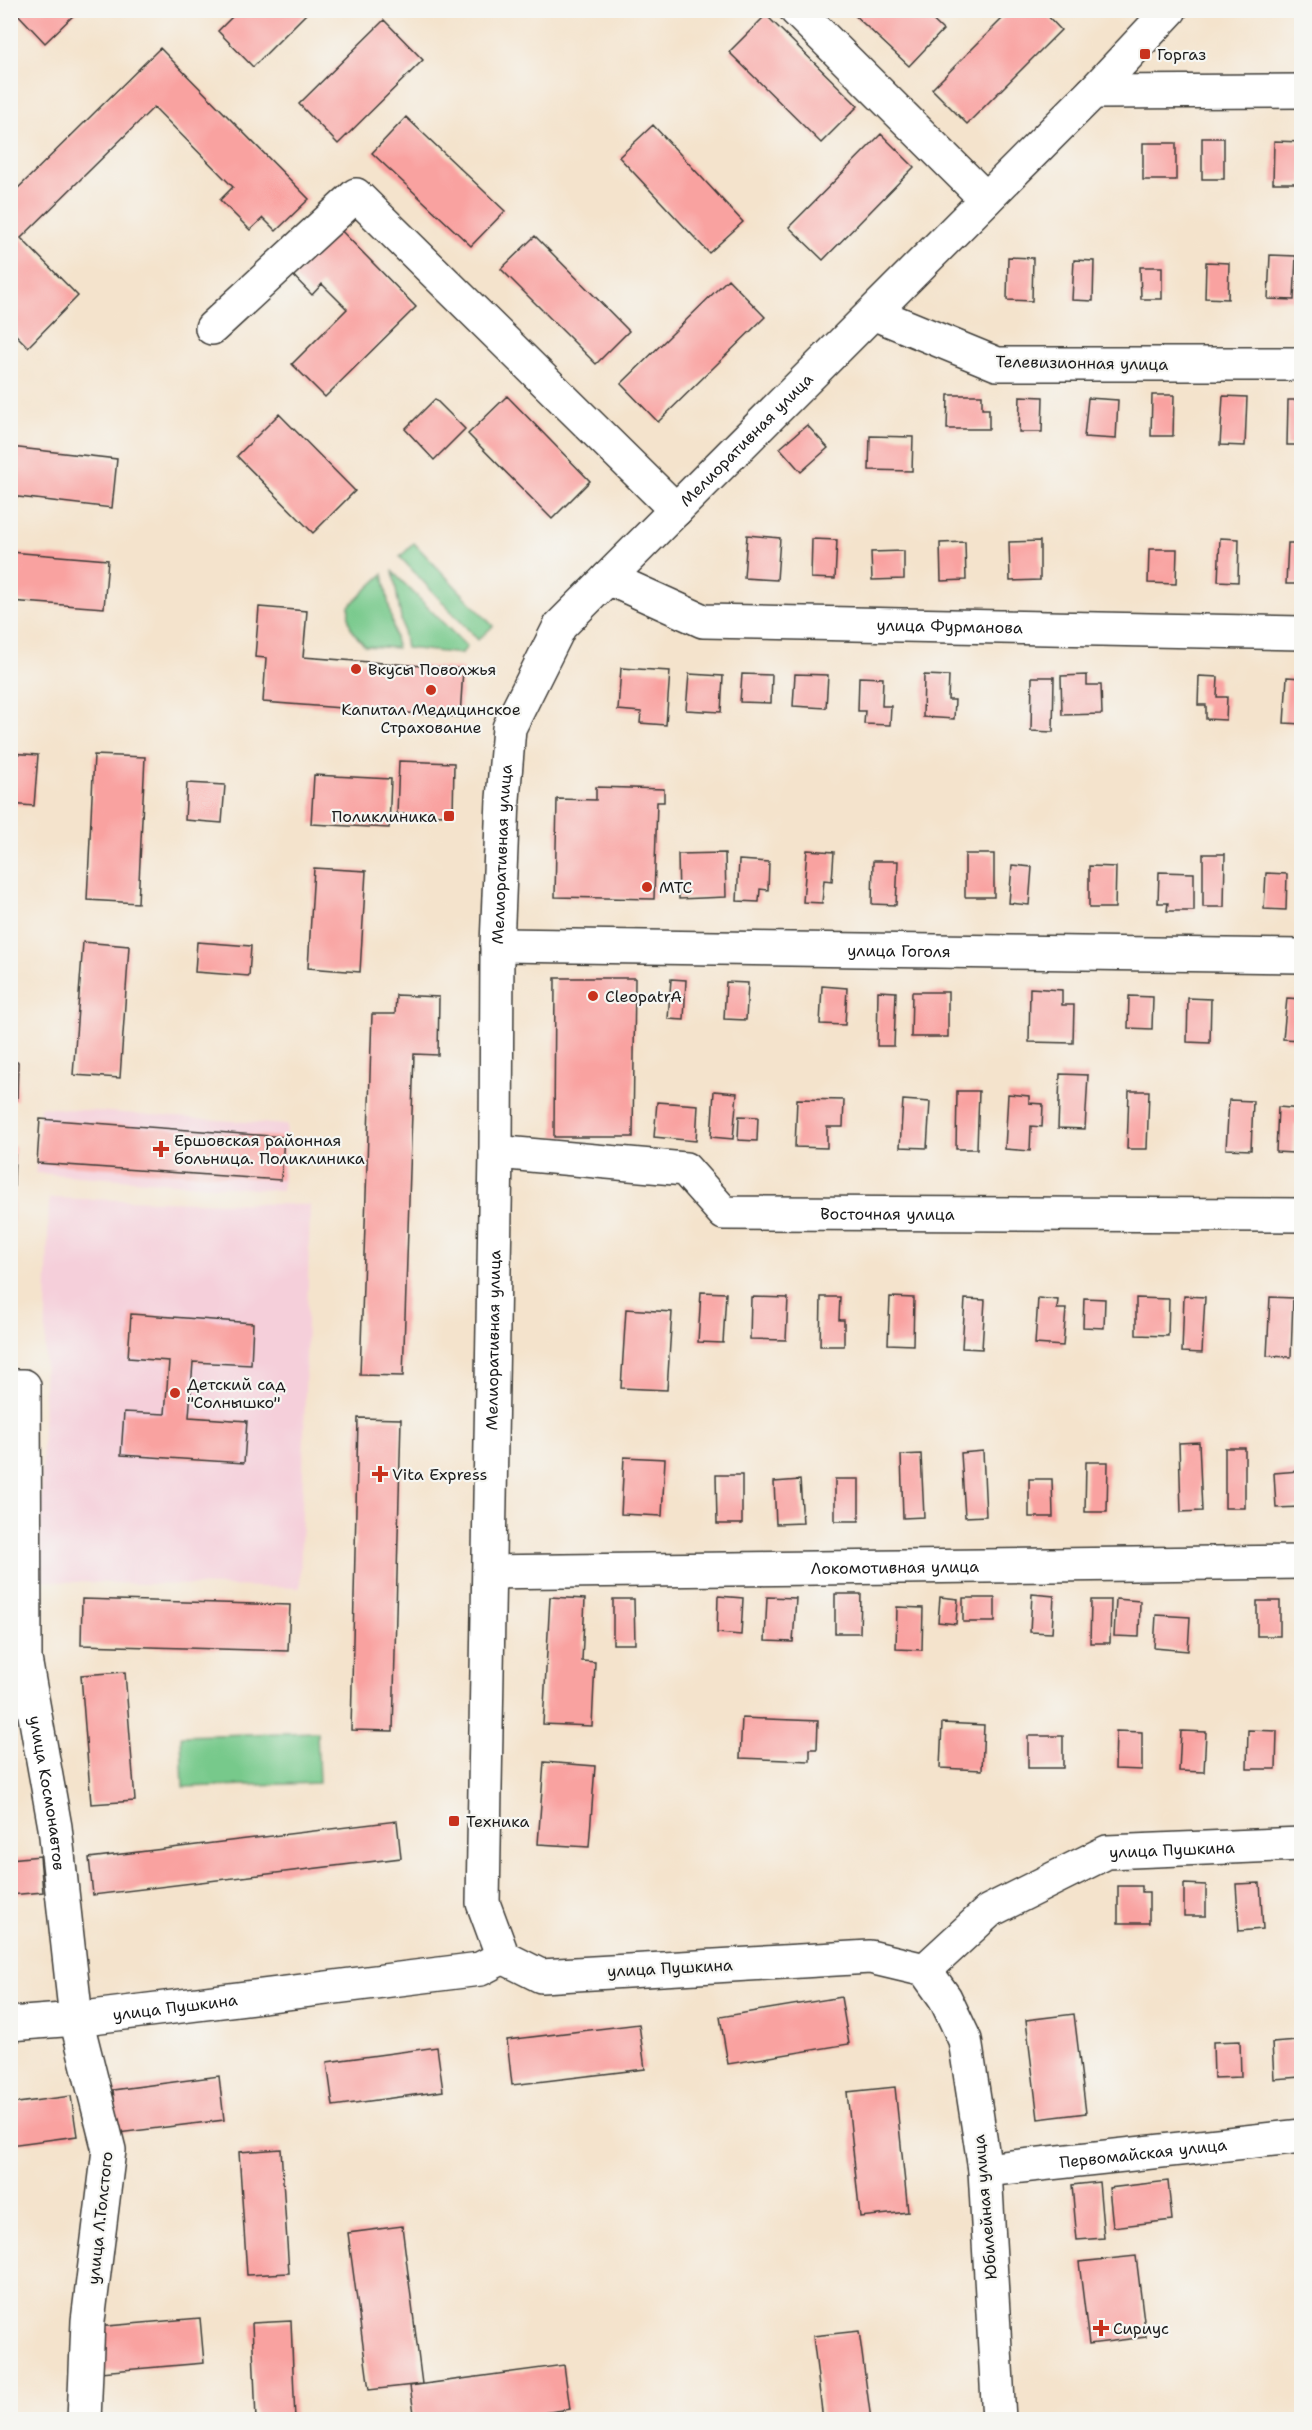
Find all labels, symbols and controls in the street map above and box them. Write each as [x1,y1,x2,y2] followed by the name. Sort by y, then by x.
[1157,44,1206,65] place label: Горгаз
[1138,47,1152,61] marker: Горгаз
[996,351,1169,375] street label: Телевизионная улица
[675,368,817,511] street label: Мелиоративная улица
[876,614,1023,638] street label: улица Фурманова
[368,659,496,680] place label: Вкусы Поволжья
[349,662,363,676] marker: Вкусы Поволжья
[424,683,438,697] marker: Капитал Медицинское Страхование
[341,699,521,738] place label: Капитал Медицинское Страхование
[487,763,516,945] street label: Мелиоративная улица
[332,806,437,827] place label: Поликлиника
[442,809,456,823] marker: Поликлиника
[659,877,693,898] place label: МТС
[640,880,654,894] marker: МТС
[847,939,951,962] street label: улица Гоголя
[605,986,682,1007] place label: CleopatrA
[586,989,600,1003] marker: CleopatrA
[174,1130,365,1169] place label: Ершовская районная больница. Поликлиника
[152,1140,170,1158] marker: Ершовская районная больница. Поликлиника
[820,1203,955,1224] street label: Восточная улица
[481,1250,505,1430] street label: Мелиоративная улица
[187,1374,286,1413] place label: Детский сад "Солнышко"
[168,1386,182,1400] marker: Детский сад "Солнышко"
[392,1464,487,1485] place label: Vita Express
[373,1467,387,1481] marker: Vita Express
[811,1555,979,1579] street label: Локомотивная улица
[25,1714,70,1872] street label: улица Космонавтов
[466,1811,529,1832] place label: Техника
[447,1814,461,1828] marker: Техника
[1109,1836,1235,1862] street label: улица Пушкина
[607,1954,733,1982] street label: улица Пушкина
[111,1989,239,2025] street label: улица Пушкина
[968,2134,1002,2280] street label: Юбилейная улица
[1058,2134,1228,2172] street label: Первомайская улица
[83,2150,117,2286] street label: улица Л.Толстого
[1113,2318,1169,2339] place label: Сириус
[1094,2321,1108,2335] marker: Сириус

